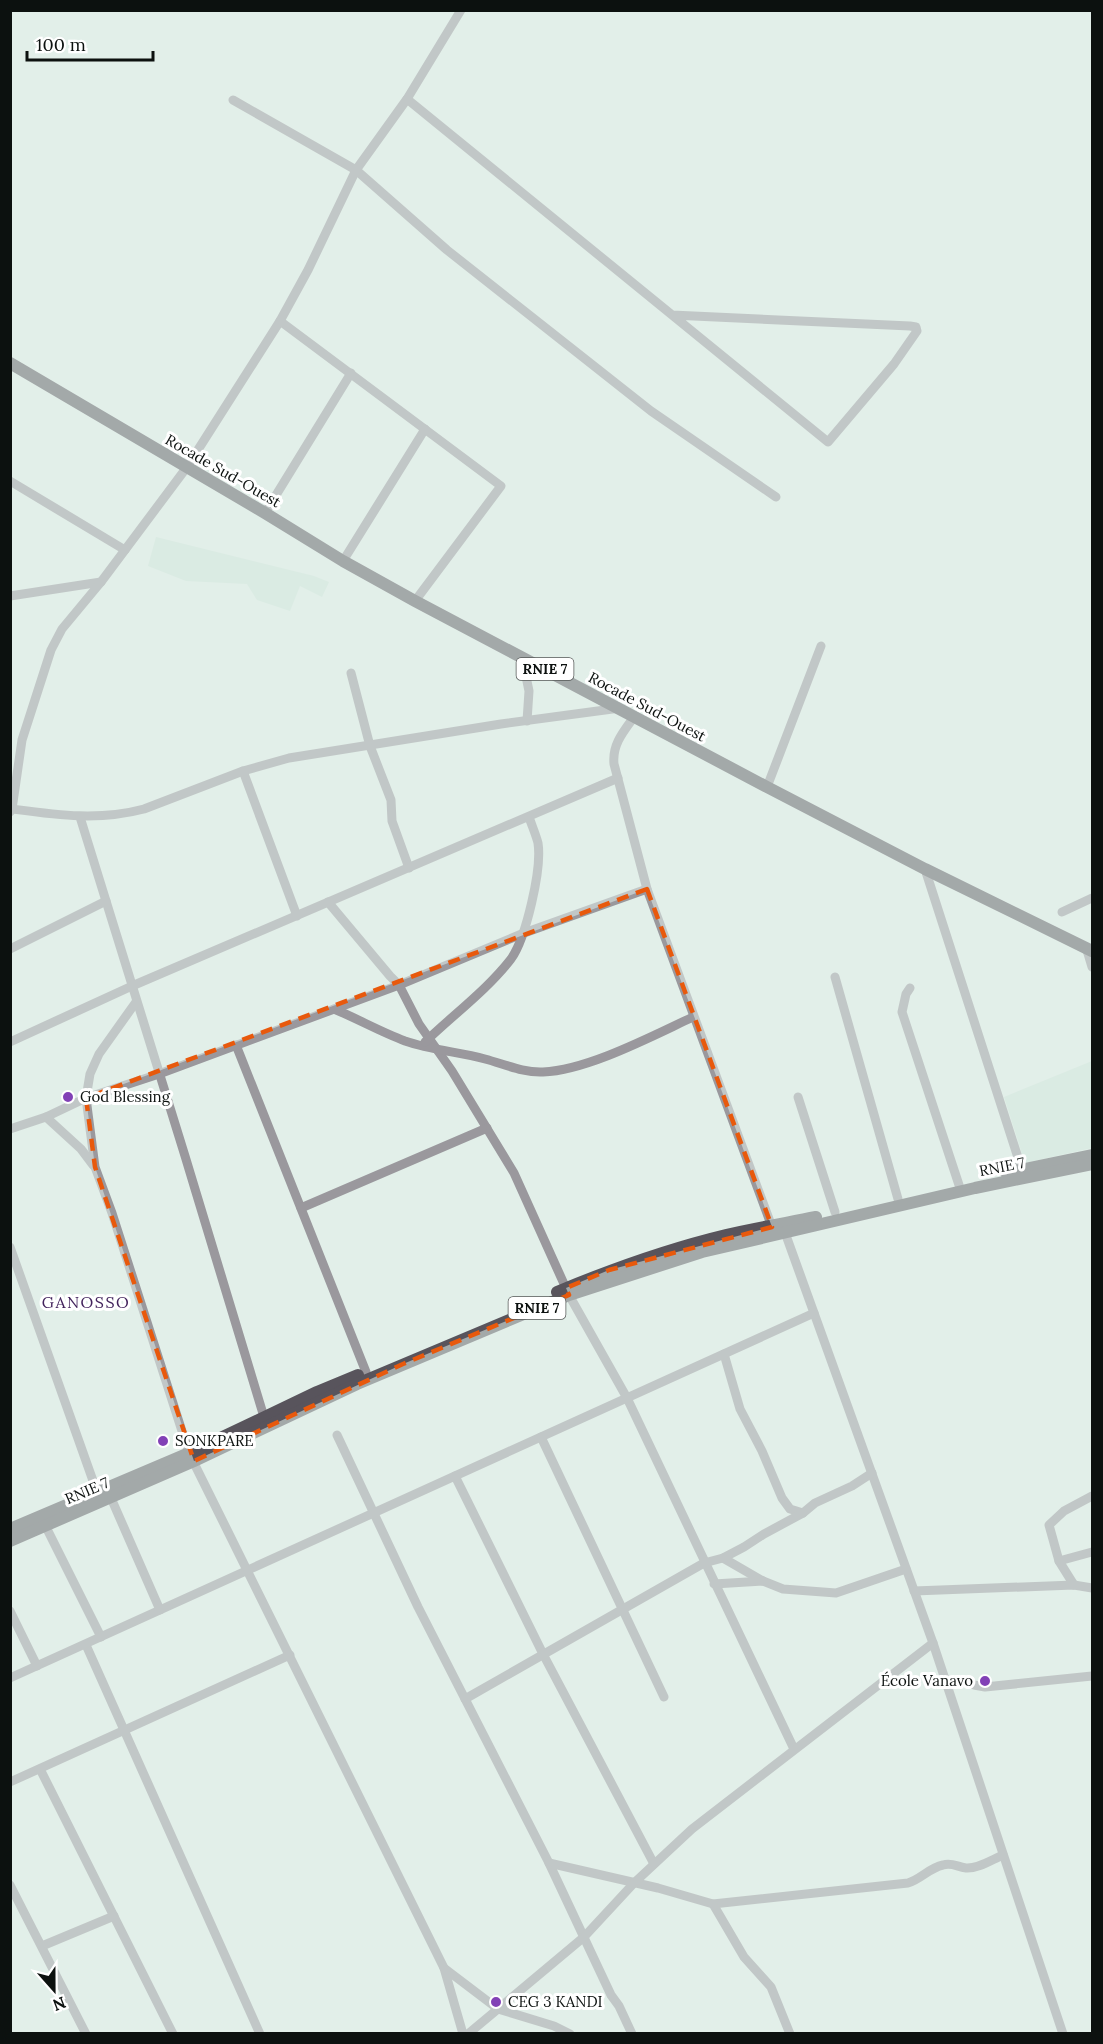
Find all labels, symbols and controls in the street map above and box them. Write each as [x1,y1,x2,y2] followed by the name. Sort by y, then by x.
[27,24,153,62] scale bar
[36,33,86,56] text: 100 m
[162,430,285,511] street label: Rocade Sud-Ouest
[516,658,574,680] road number: RNIE 7
[585,668,709,746] street label: Rocade Sud-Ouest
[80,1087,171,1106] place label: God Blessing
[61,1090,75,1104] marker: God Blessing
[977,1153,1026,1180] street label: RNIE 7
[42,1292,130,1312] district label: GANOSSO
[508,1297,566,1319] road number: RNIE 7
[175,1431,254,1450] place label: SONKPARE
[156,1434,170,1448] marker: SONKPARE
[62,1473,112,1508] street label: RNIE 7
[881,1671,973,1690] place label: École Vanavo
[978,1674,992,1688] marker: École Vanavo
[24,1960,84,2020] north arrow
[50,1992,69,2016] text: N
[508,1992,603,2011] place label: CEG 3 KANDI
[489,1995,503,2009] marker: CEG 3 KANDI

